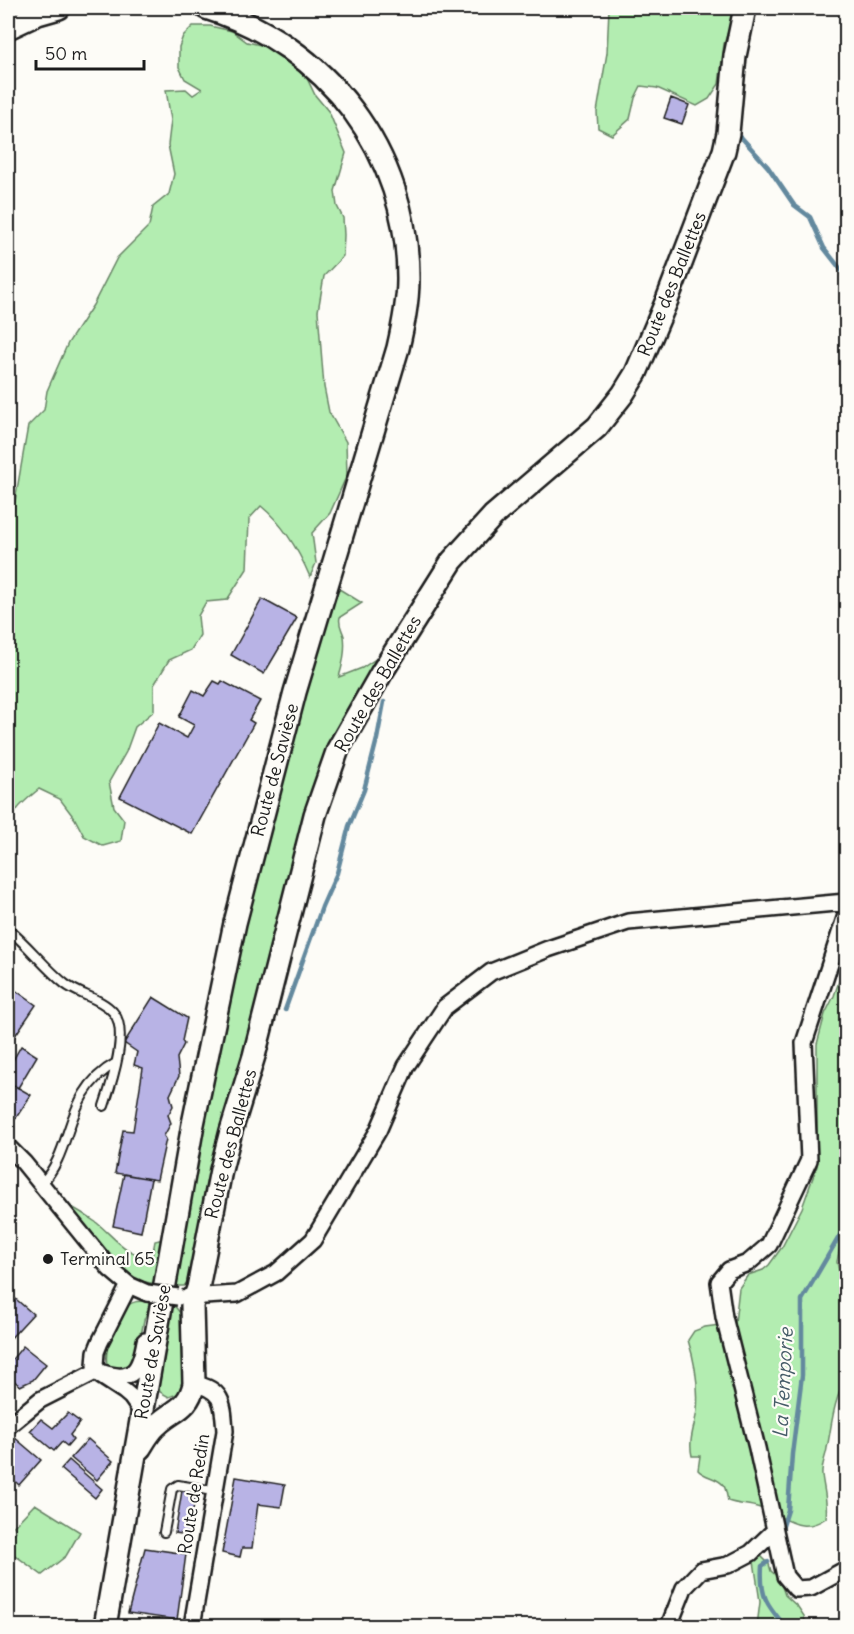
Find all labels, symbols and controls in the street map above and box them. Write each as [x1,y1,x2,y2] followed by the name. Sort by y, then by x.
[36,33,144,71] scale bar
[45,42,87,65] text: 50 m
[632,208,711,360] street label: Route des Ballettes
[329,611,426,756] street label: Route des Ballettes
[246,701,303,839] street label: Route de Savièse
[199,1066,262,1221] street label: Route des Ballettes
[60,1247,155,1270] place label: Terminal 65
[41,1252,55,1266] marker: Terminal 65
[129,1282,176,1421] street label: Route de Savièse
[767,1326,798,1439] water label: La Temporie
[173,1432,214,1556] street label: Route de Redin

